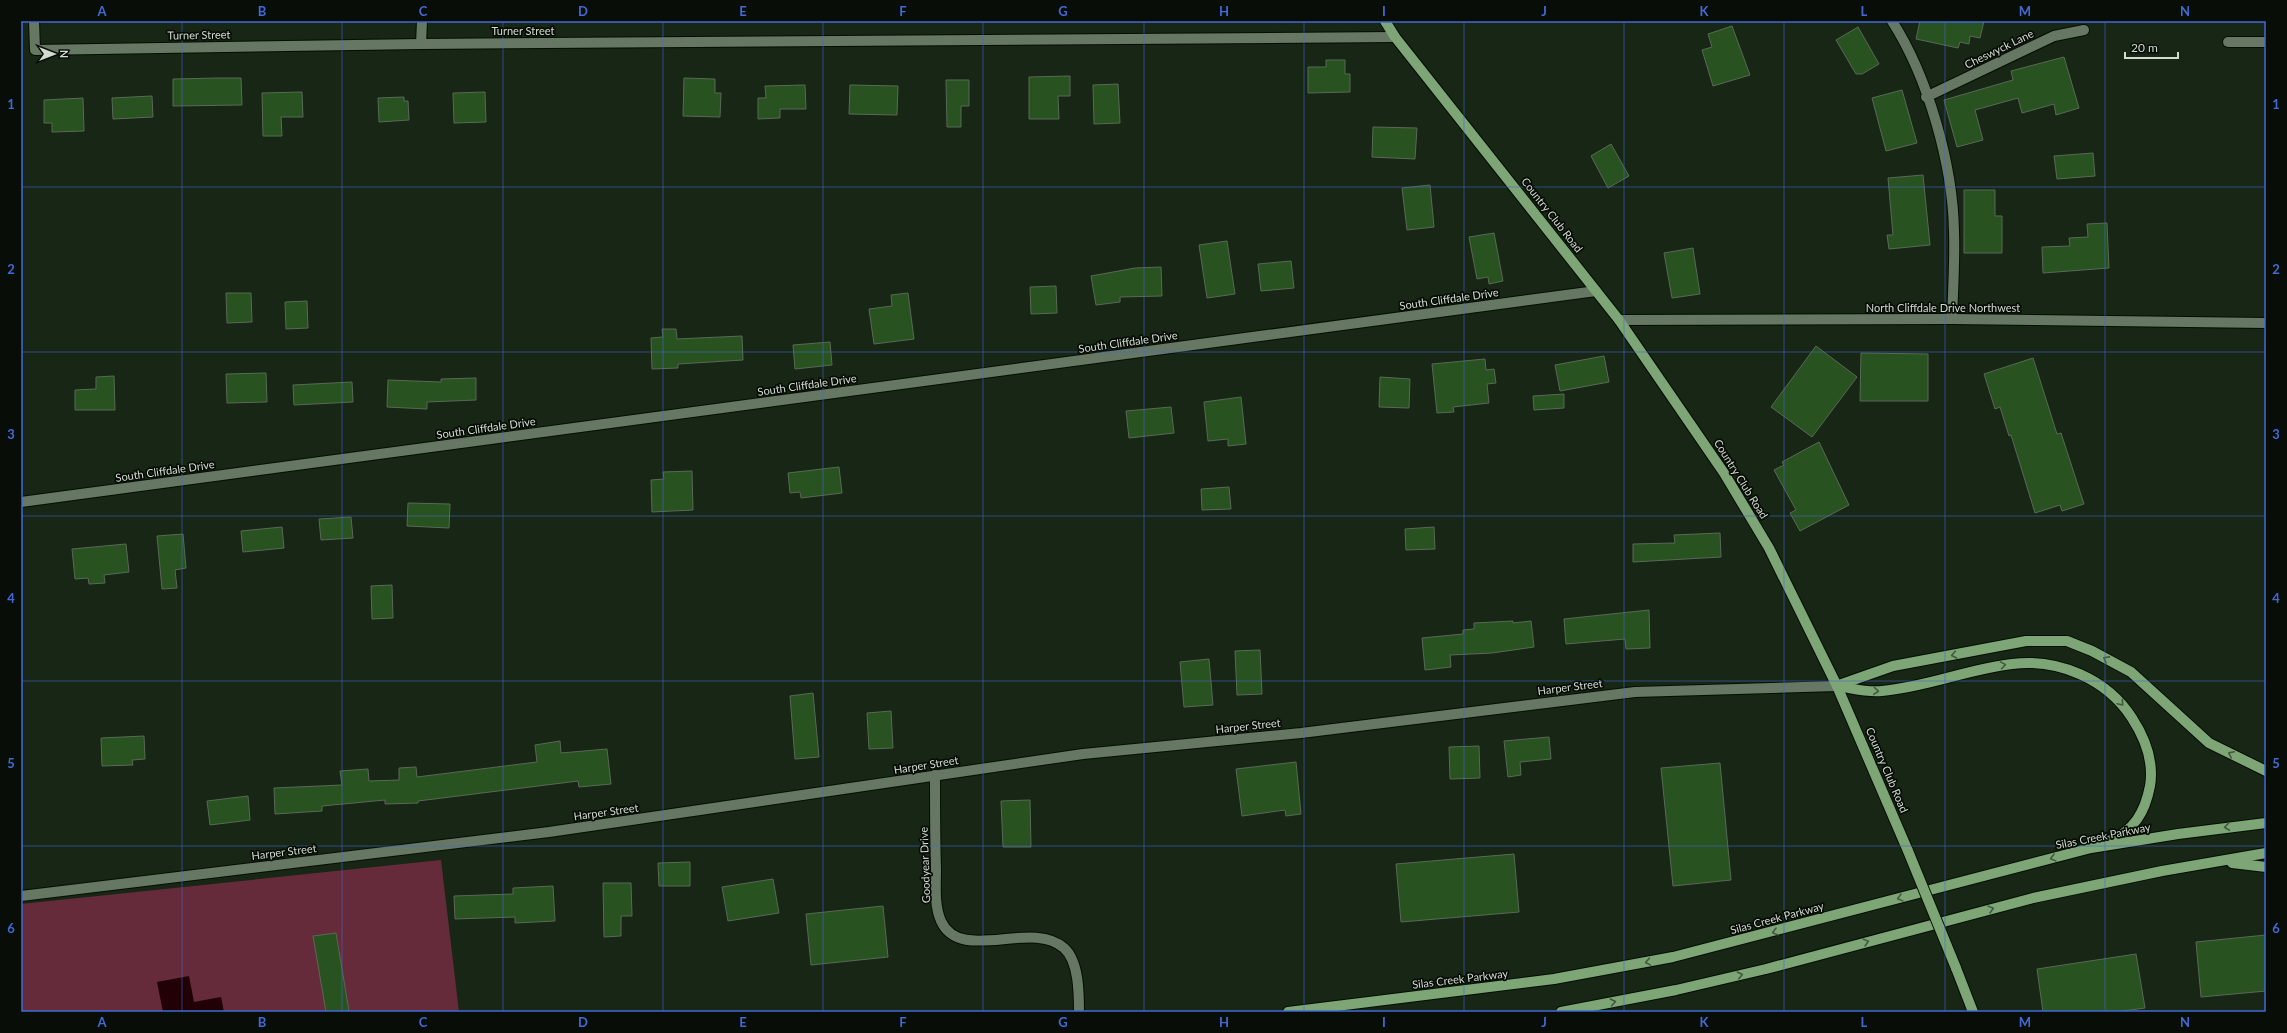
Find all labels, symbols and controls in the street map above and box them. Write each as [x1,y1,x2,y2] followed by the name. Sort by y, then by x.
[96,3,107,19] text: A
[258,3,267,19] text: B
[419,3,428,19] text: C
[578,3,588,19] text: D
[739,3,747,19] text: E
[899,3,907,19] text: F
[1058,3,1068,19] text: G
[1219,3,1229,19] text: H
[1382,3,1386,19] text: I
[1541,3,1547,19] text: J
[1700,3,1710,19] text: K
[1861,3,1868,19] text: L
[2019,3,2031,19] text: M
[2180,3,2190,19] text: N
[492,24,555,37] street label: Turner Street
[1962,26,2035,71] street label: Cheswyck Lane
[167,27,231,42] street label: Turner Street
[34,34,74,74] north arrow
[2125,34,2178,60] scale bar
[2131,40,2158,55] text: 20 m
[58,50,71,58] text: N
[7,96,15,112] text: 1
[2272,96,2280,112] text: 1
[1519,175,1586,255] street label: Country Club Road
[7,261,15,277] text: 2
[2272,261,2280,277] text: 2
[1399,285,1500,312] street label: South Cliffdale Drive
[1866,301,2020,314] street label: North Cliffdale Drive Northwest
[1078,328,1179,355] street label: South Cliffdale Drive
[757,371,858,398] street label: South Cliffdale Drive
[436,414,537,441] street label: South Cliffdale Drive
[7,426,15,442] text: 3
[2272,426,2280,442] text: 3
[1712,437,1771,521] street label: Country Club Road
[115,457,216,484] street label: South Cliffdale Drive
[7,590,15,606] text: 4
[2272,590,2280,606] text: 4
[1951,650,1957,659] one-way arrow
[2103,656,2111,663] one-way arrow
[2000,661,2006,670] one-way arrow
[1537,676,1603,697] street label: Harper Street
[1873,686,1879,695] one-way arrow
[2117,699,2124,706] one-way arrow
[1215,716,1281,735] street label: Harper Street
[1864,725,1911,814] street label: Country Club Road
[2228,751,2235,759] one-way arrow
[893,753,959,776] street label: Harper Street
[7,755,15,771] text: 5
[2272,755,2280,771] text: 5
[573,801,639,822] street label: Harper Street
[2054,820,2152,851] street label: Silas Creek Parkway
[2224,822,2230,831] one-way arrow
[917,827,932,903] street label: Goodyear Drive
[251,841,317,862] street label: Harper Street
[2050,853,2057,862] one-way arrow
[1897,894,1904,902] one-way arrow
[1729,899,1825,936] street label: Silas Creek Parkway
[1988,905,1995,914] one-way arrow
[7,920,15,936] text: 6
[2272,920,2280,936] text: 6
[1772,927,1778,935] one-way arrow
[1862,939,1869,947] one-way arrow
[1645,957,1651,965] one-way arrow
[1411,966,1509,991] street label: Silas Creek Parkway
[1737,972,1743,980] one-way arrow
[1610,999,1616,1007] one-way arrow
[96,1014,107,1030] text: A
[258,1014,267,1030] text: B
[419,1014,428,1030] text: C
[578,1014,588,1030] text: D
[739,1014,747,1030] text: E
[899,1014,907,1030] text: F
[1058,1014,1068,1030] text: G
[1219,1014,1229,1030] text: H
[1382,1014,1386,1030] text: I
[1541,1014,1547,1030] text: J
[1700,1014,1710,1030] text: K
[1861,1014,1868,1030] text: L
[2019,1014,2031,1030] text: M
[2180,1014,2190,1030] text: N

